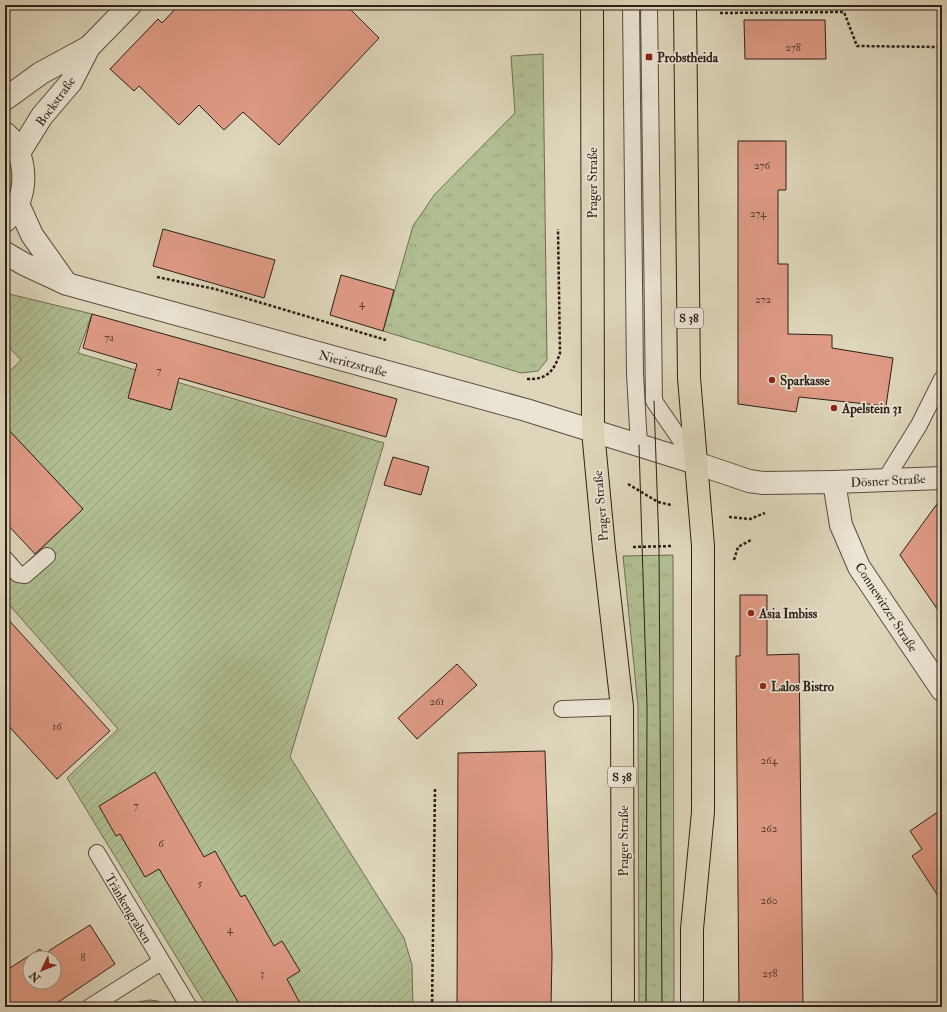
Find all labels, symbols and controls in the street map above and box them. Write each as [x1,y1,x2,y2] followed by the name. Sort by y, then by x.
[785,41,801,54] house number: 278
[657,50,719,66] place label: Probstheida
[644,52,654,62] marker: Probstheida
[32,73,79,130] street label: Bockstraße
[585,147,601,219] street label: Prager Straße
[754,159,772,172] house number: 276
[750,207,767,220] house number: 274
[755,293,772,306] house number: 272
[359,297,366,310] house number: 4
[675,308,703,328] road number: S 38
[104,331,114,344] house number: 7a
[317,347,389,381] street label: Nieritzstraße
[156,364,162,377] house number: 7
[780,373,830,390] place label: Sparkasse
[767,375,777,385] marker: Sparkasse
[841,401,903,418] place label: Apelstein 31
[829,403,839,413] marker: Apelstein 31
[590,469,612,542] street label: Prager Straße
[850,471,927,491] street label: Dösner Straße
[851,560,921,656] street label: Connewitzer Straße
[758,606,818,622] place label: Asia Imbiss
[746,608,756,618] marker: Asia Imbiss
[771,679,835,695] place label: Lalos Bistro
[758,681,768,691] marker: Lalos Bistro
[429,695,445,708] house number: 261
[52,720,63,733] house number: 16
[760,754,779,767] house number: 264
[608,767,636,787] road number: S 38
[133,799,139,812] house number: 7
[616,805,632,877] street label: Prager Straße
[761,822,778,835] house number: 262
[158,837,165,850] house number: 6
[101,871,155,946] street label: Tränkengraben
[198,877,203,890] house number: 5
[761,894,778,907] house number: 260
[227,923,234,936] house number: 4
[22,950,62,990] north arrow
[80,951,86,964] house number: 8
[260,967,264,980] house number: 3
[762,967,778,980] house number: 258
[26,968,44,985] text: N

